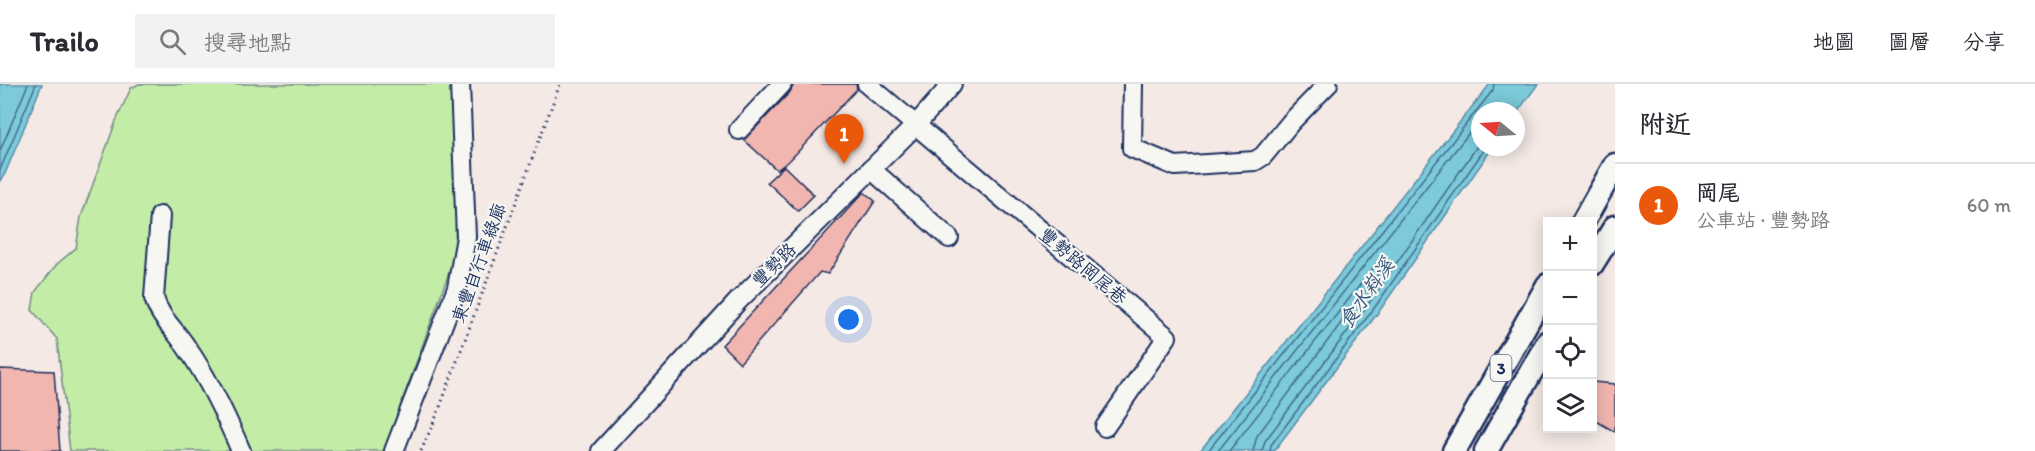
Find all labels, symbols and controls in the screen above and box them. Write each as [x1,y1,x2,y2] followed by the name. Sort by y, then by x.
[135,14,555,68] search box
[30,24,99,58] text: Trailo
[156,25,189,58] icon: search
[204,29,292,56] text: 搜尋地點
[1813,29,1855,54] text: 地圖
[1888,29,1930,54] text: 圖層
[1963,29,2005,54] text: 分享
[1471,102,1525,156] north arrow
[1639,108,1691,140] text: 附近
[824,115,864,164] pin: 1
[1696,179,1740,206] text: 岡尾
[1654,193,1663,217] text: 1
[1967,193,2011,217] text: 60 m
[447,200,511,326] street label: 東豐自行車綠廊
[1696,208,1830,232] text: 公車站 · 豐勢路
[1543,217,1597,433] map controls
[1543,217,1597,271] button: +
[1035,223,1131,309] street label: 豐勢路岡尾巷
[747,238,801,292] street label: 豐勢路
[1333,253,1399,333] water label: 食水嵙溪
[1543,271,1597,325] button: −
[834,305,863,334] your location
[1543,325,1597,379] button: locate
[1490,355,1512,381] road number: 3
[1543,379,1597,433] button: layers

